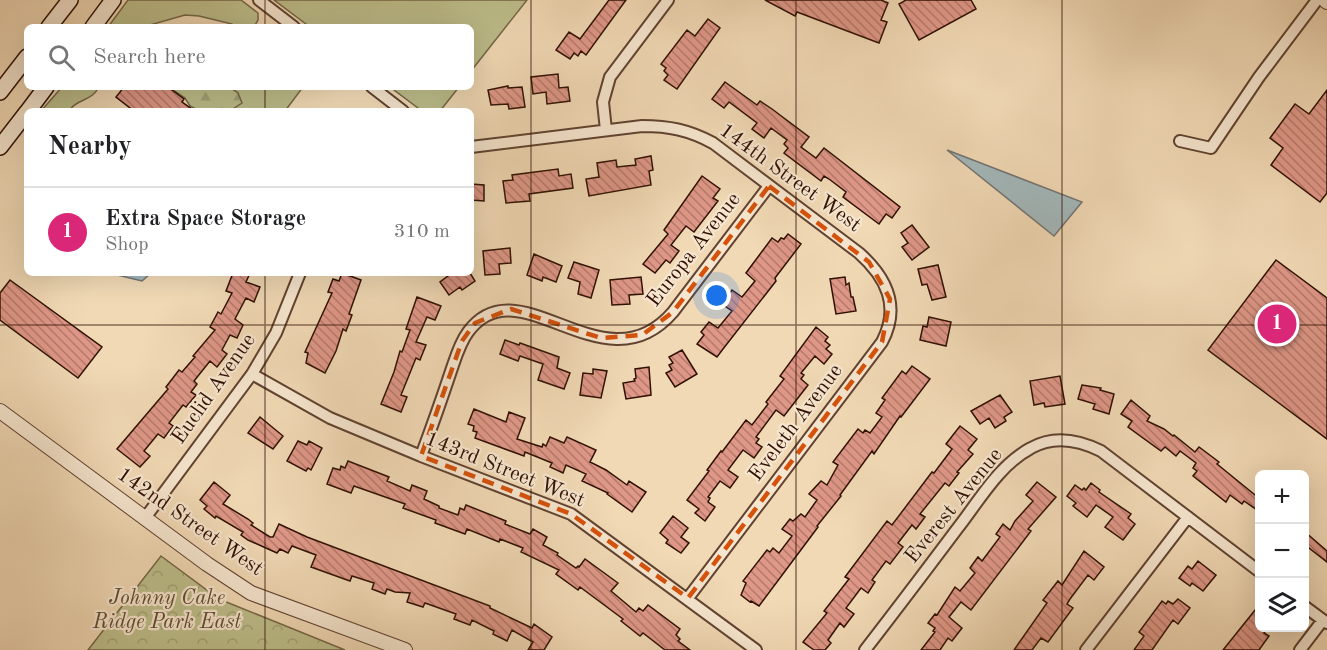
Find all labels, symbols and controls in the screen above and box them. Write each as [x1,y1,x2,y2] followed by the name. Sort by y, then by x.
[24,24,474,90] search box
[45,41,78,74] icon: search
[93,46,206,68] text: Search here
[715,120,865,236] street label: 144th Street West
[48,134,132,160] text: Nearby
[643,189,745,311] street label: Europa Avenue
[105,208,306,230] text: Extra Space Storage
[62,222,73,242] text: 1
[394,222,450,242] text: 310 m
[105,235,149,255] text: Shop
[702,281,731,310] your location
[1258,302,1296,346] pin: 1
[168,330,260,448] street label: Euclid Avenue
[745,360,847,486] street label: Eveleth Avenue
[422,428,588,512] street label: 143rd Street West
[901,444,1007,568] street label: Everest Avenue
[113,464,267,580] street label: 142nd Street West
[1255,470,1309,632] map controls
[1255,470,1309,524] button: +
[1255,524,1309,578] button: −
[1255,578,1309,632] button: layers
[92,588,242,633] park label: Johnny Cake Ridge Park East

